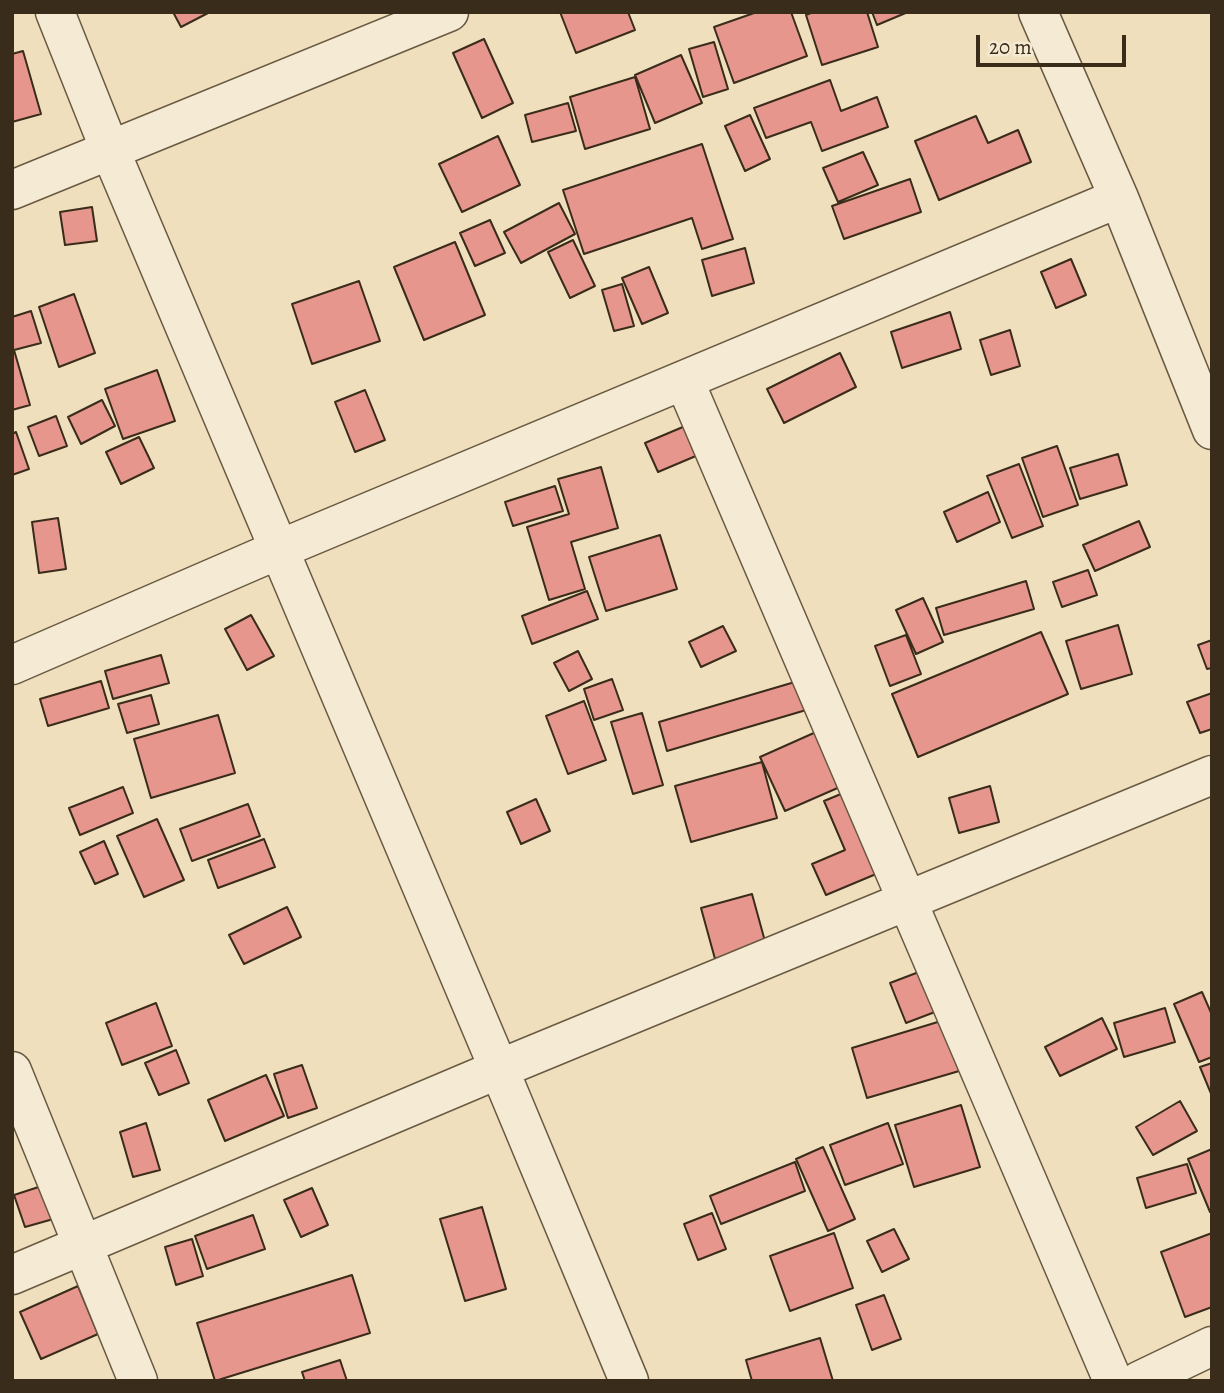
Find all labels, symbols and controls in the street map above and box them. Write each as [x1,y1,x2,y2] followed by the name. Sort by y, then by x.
[979,21,1130,65] scale bar
[989,33,1032,61] text: 20 m

